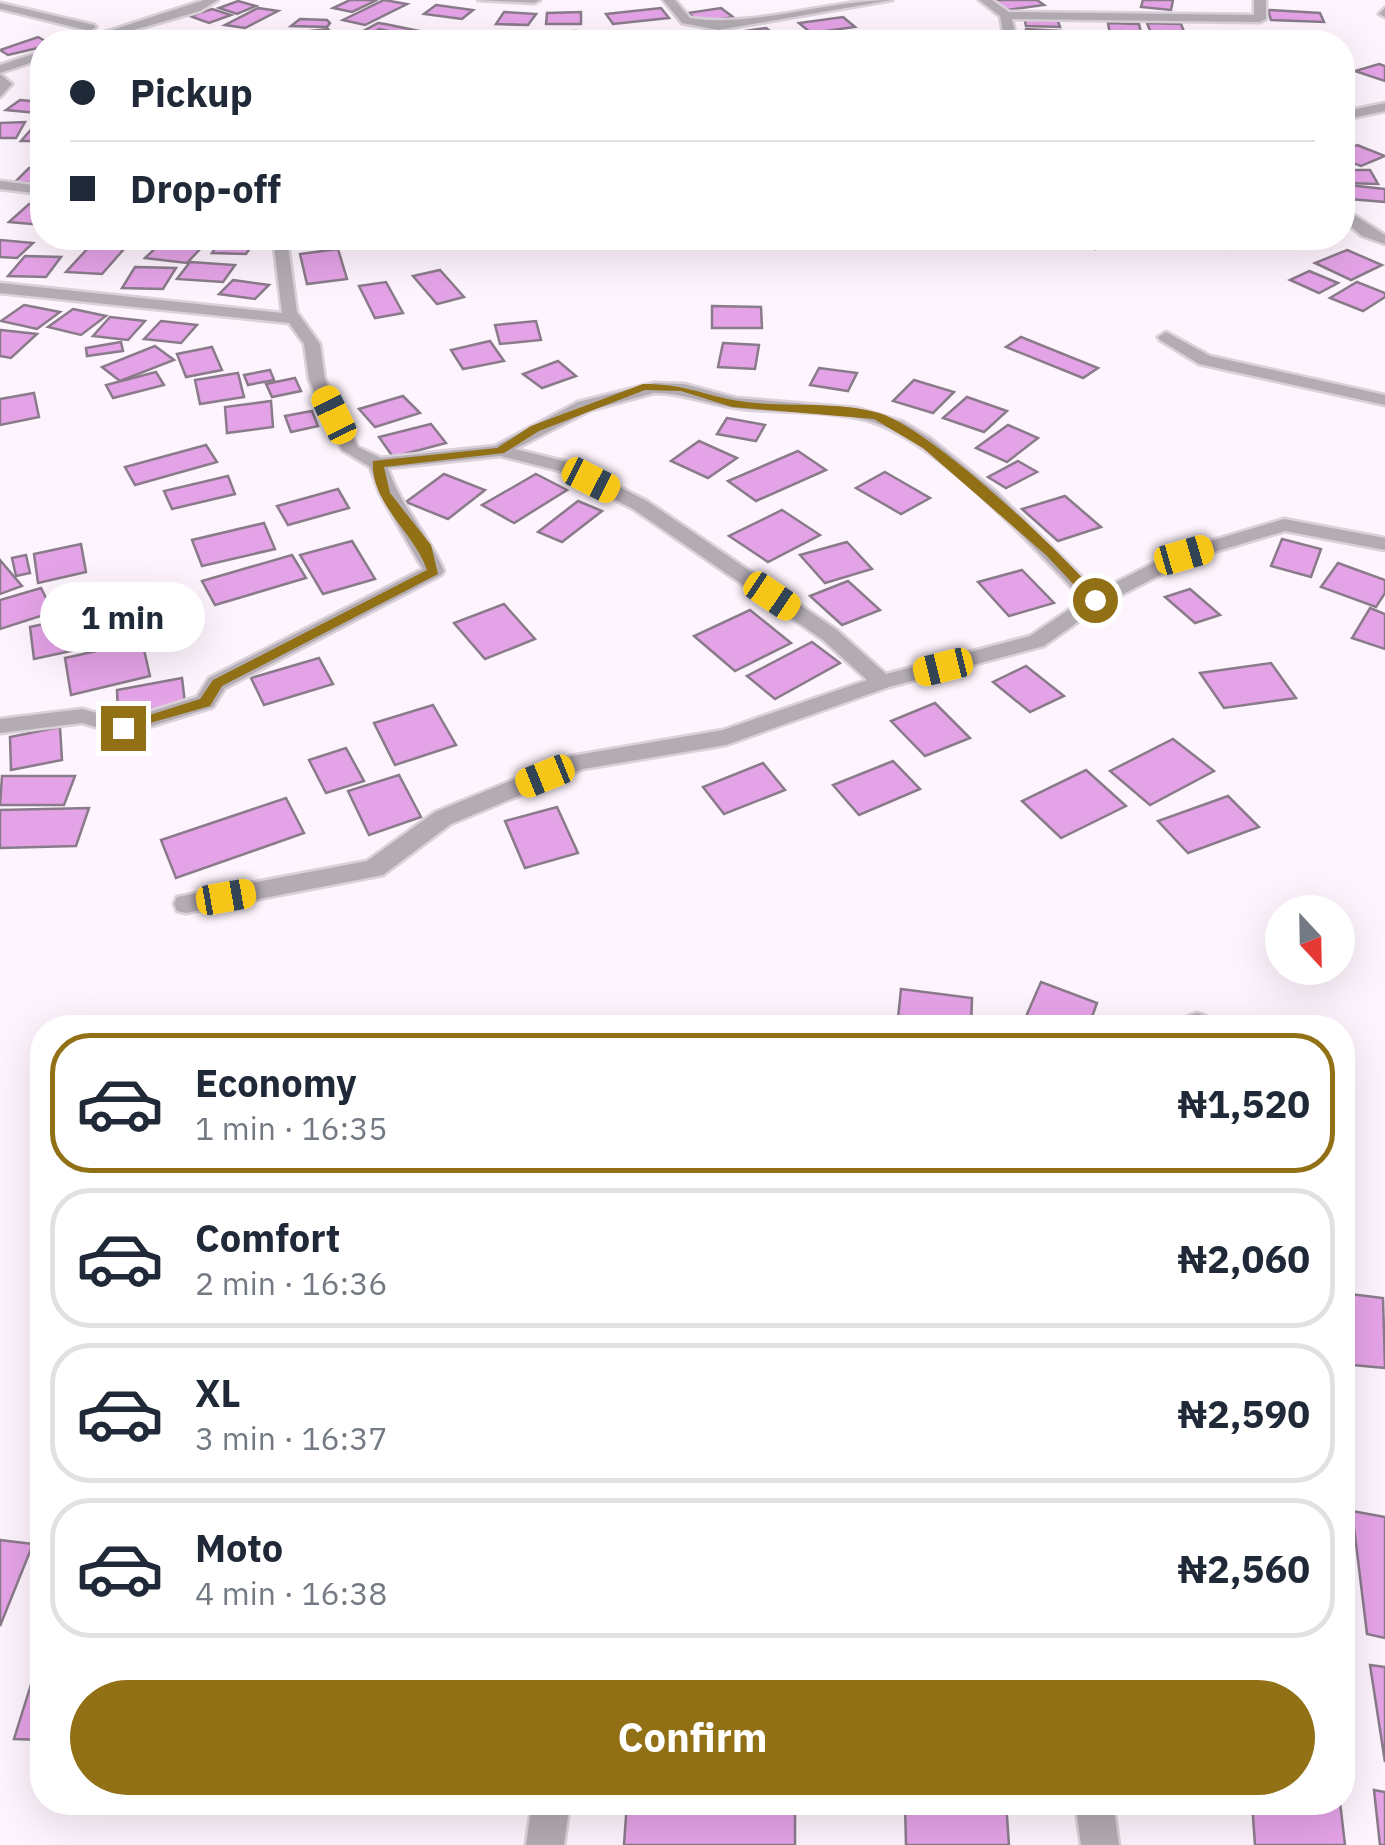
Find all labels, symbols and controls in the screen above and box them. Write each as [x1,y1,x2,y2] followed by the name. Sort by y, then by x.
[130,68,253,117] text: Pickup
[130,164,281,213] text: Drop-off
[307,381,361,449] car
[557,453,625,507] car
[1151,532,1217,578] car
[739,567,805,625] car
[1073,578,1118,623] route start
[41,583,206,653] callout: 1 min
[81,596,164,638] text: 1 min
[910,645,976,689] car
[101,706,146,751] route end
[512,751,578,801] car
[194,877,258,917] car
[1265,895,1355,985] north arrow
[1265,895,1355,985] map controls
[75,1058,165,1148] icon: car
[195,1058,357,1107] text: Economy
[1178,1079,1310,1128] text: ₦1,520
[195,1107,388,1149] text: 1 min · 16:35
[75,1213,165,1303] icon: car
[195,1213,340,1262] text: Comfort
[1178,1234,1310,1283] text: ₦2,060
[195,1262,388,1304] text: 2 min · 16:36
[75,1368,165,1458] icon: car
[195,1368,241,1417] text: XL
[1178,1389,1310,1438] text: ₦2,590
[195,1417,388,1459] text: 3 min · 16:37
[75,1523,165,1613] icon: car
[195,1523,283,1572] text: Moto
[1178,1544,1310,1593] text: ₦2,560
[195,1572,388,1614] text: 4 min · 16:38
[70,1680,1315,1795] button: Confirm

